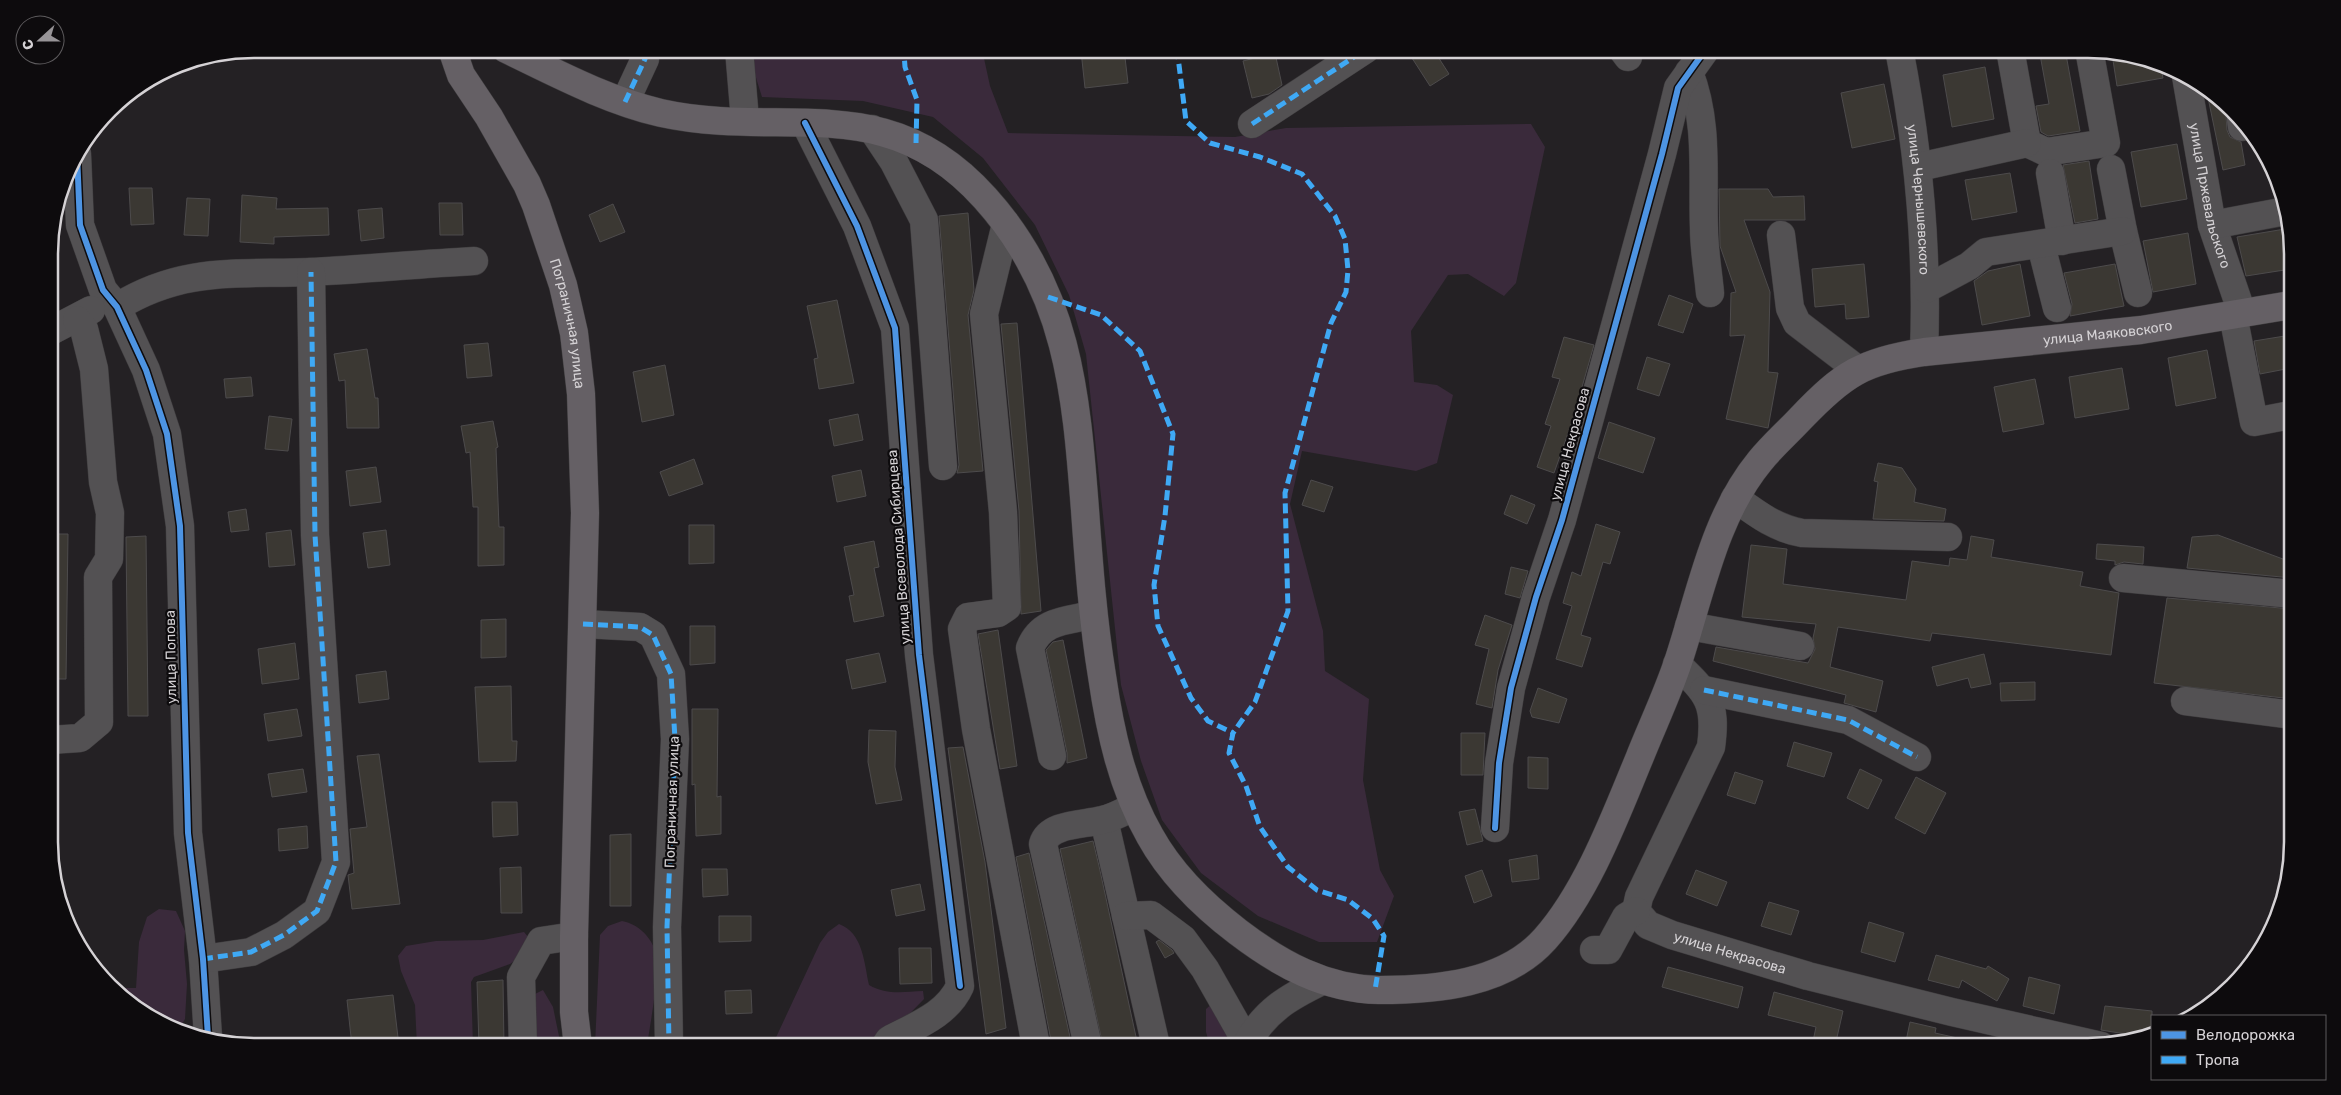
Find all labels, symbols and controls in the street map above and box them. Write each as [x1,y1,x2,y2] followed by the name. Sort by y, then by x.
[15,15,65,65] north arrow
[19,37,38,52] text: С
[2186,121,2235,270] street label: улица Пржевальского
[1903,123,1933,275] street label: улица Чернышевского
[546,256,589,389] street label: Пограничная улица
[2042,316,2174,348] street label: улица Маяковского
[1547,386,1593,502] street label: улица Некрасова
[884,449,914,645] street label: улица Всеволода Сибирцева
[162,610,180,704] street label: улица Попова
[661,736,683,868] street label: Пограничная улица
[1672,928,1788,977] street label: улица Некрасова
[2151,1015,2326,1080] legend
[2196,1026,2295,1044] text: Велодорожка
[2196,1051,2239,1069] text: Тропа

